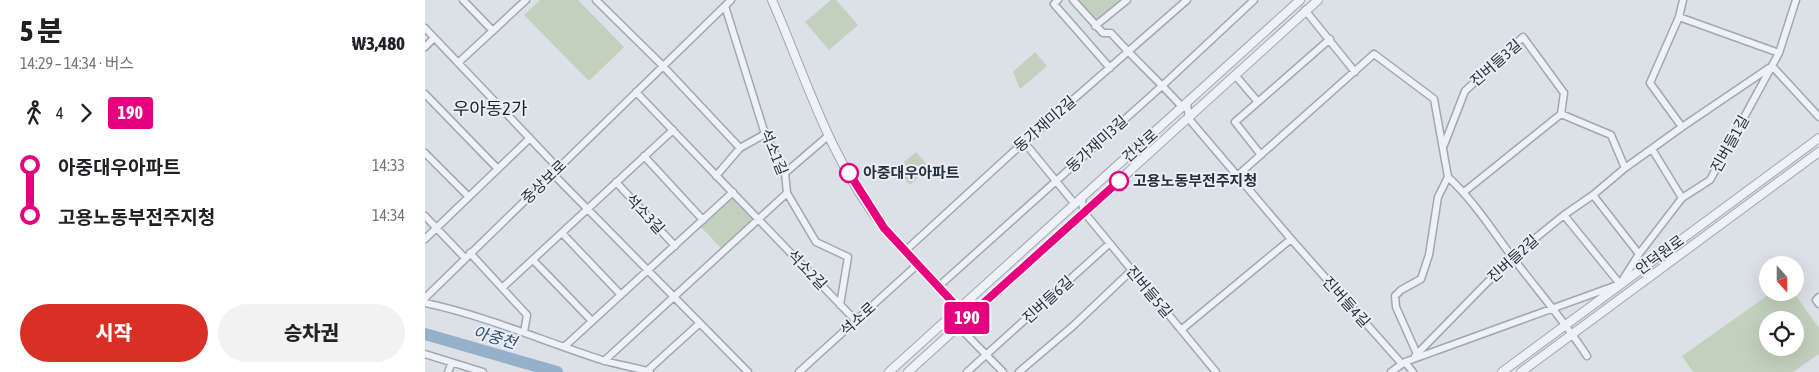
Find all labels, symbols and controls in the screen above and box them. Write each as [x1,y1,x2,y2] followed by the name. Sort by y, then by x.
[20,15,63,47] text: 5 분
[352,32,405,54] text: ₩3,480
[1467,36,1525,89] street label: 진버들3길
[20,54,134,72] text: 14:29 – 14:34 · 버스
[1010,92,1079,155] street label: 동가재미2길
[453,98,528,119] district label: 우아동2가
[20,99,48,127] icon: walk
[72,99,100,127] icon: forward
[118,102,143,123] text: 190
[56,104,64,122] text: 4
[1063,112,1131,175] street label: 동가재미3길
[1707,112,1752,175] street label: 진버들1길
[758,126,791,177] street label: 석소1길
[1118,126,1161,166] street label: 건산로
[58,156,180,178] text: 아중대우아파트
[372,156,405,174] text: 14:33
[518,156,569,207] street label: 중상보로
[839,163,859,183] marker: 아중대우아파트
[863,164,960,181] place label: 아중대우아파트
[1109,171,1129,191] marker: 고용노동부전주지청
[1133,172,1257,189] place label: 고용노동부전주지청
[623,190,668,237] street label: 석소3길
[58,206,215,228] text: 고용노동부전주지청
[372,206,405,224] text: 14:34
[1484,231,1541,286] street label: 진버들2길
[1632,231,1687,278] street label: 안덕원로
[784,246,830,293] street label: 석소2길
[1759,256,1804,301] north arrow
[1759,256,1804,356] map controls
[1123,262,1176,321] street label: 진버들5길
[1019,272,1076,327] street label: 진버들6길
[1319,273,1374,330] street label: 진버들4길
[837,298,879,339] street label: 석소로
[938,302,996,334] line badge: 190
[20,304,208,362] button: 시작
[218,304,405,362] button: 승차권
[954,307,980,328] text: 190
[1759,311,1804,356] button: locate
[471,322,521,352] water label: 아중천

